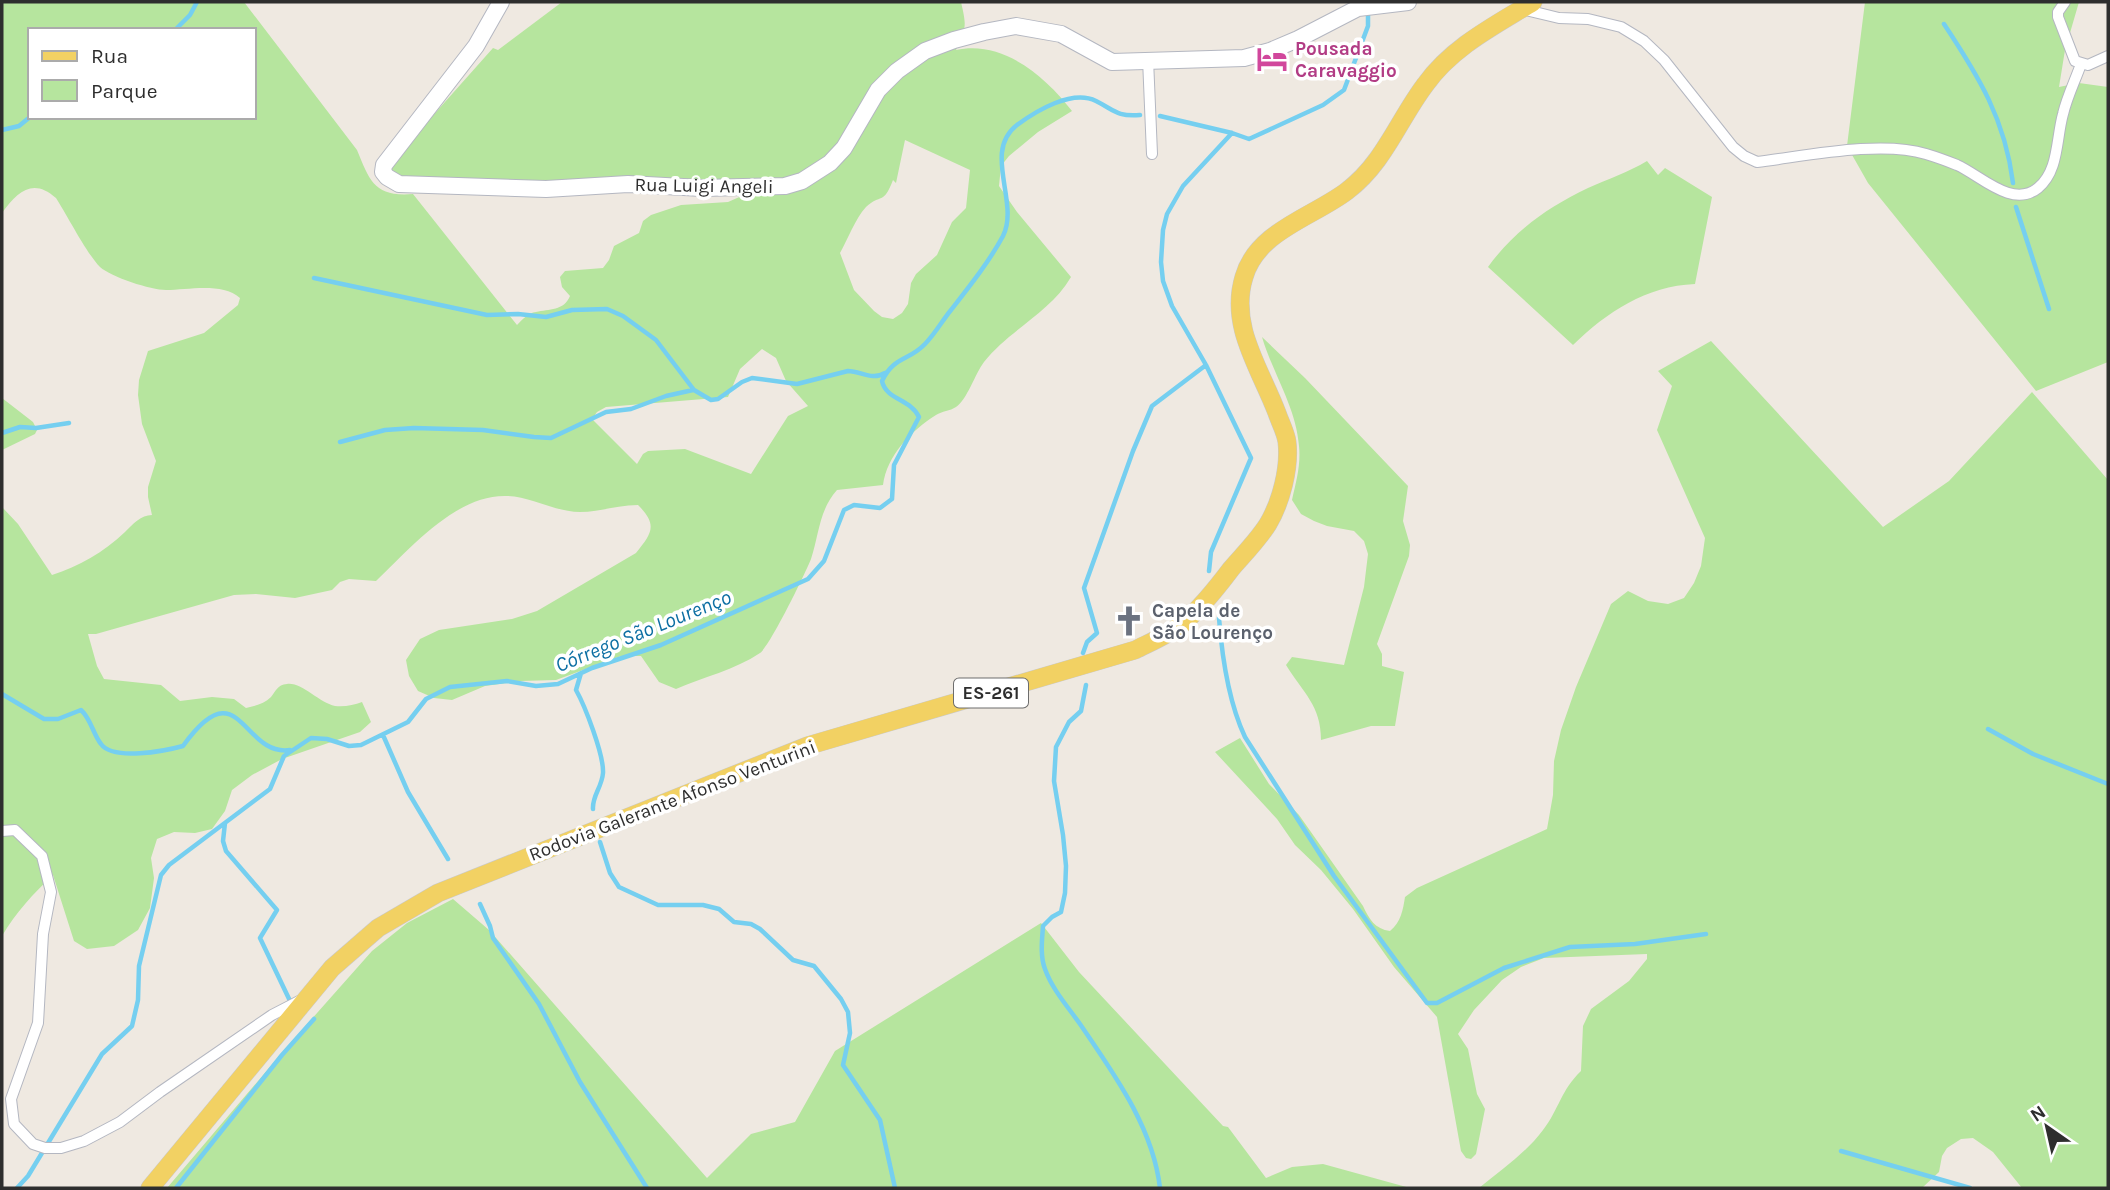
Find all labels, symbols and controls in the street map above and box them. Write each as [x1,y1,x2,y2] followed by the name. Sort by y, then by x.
[28,28,256,119] legend
[1295,38,1397,82] place label: Pousada Caravaggio
[1255,42,1289,76] hotel icon: Pousada Caravaggio
[91,44,128,68] text: Rua
[91,79,158,103] text: Parque
[634,174,774,198] street label: Rua Luigi Angeli
[552,585,735,677] water label: Córrego São Lourenço
[1152,600,1273,644] place label: Capela de São Lourenço
[1112,604,1146,638] church icon: Capela de São Lourenço
[954,678,1028,708] road number: ES-261
[526,736,819,866] street label: Rodovia Galerante Afonso Venturini
[2012,1092,2082,1162] north arrow
[2026,1101,2050,1127] text: N

